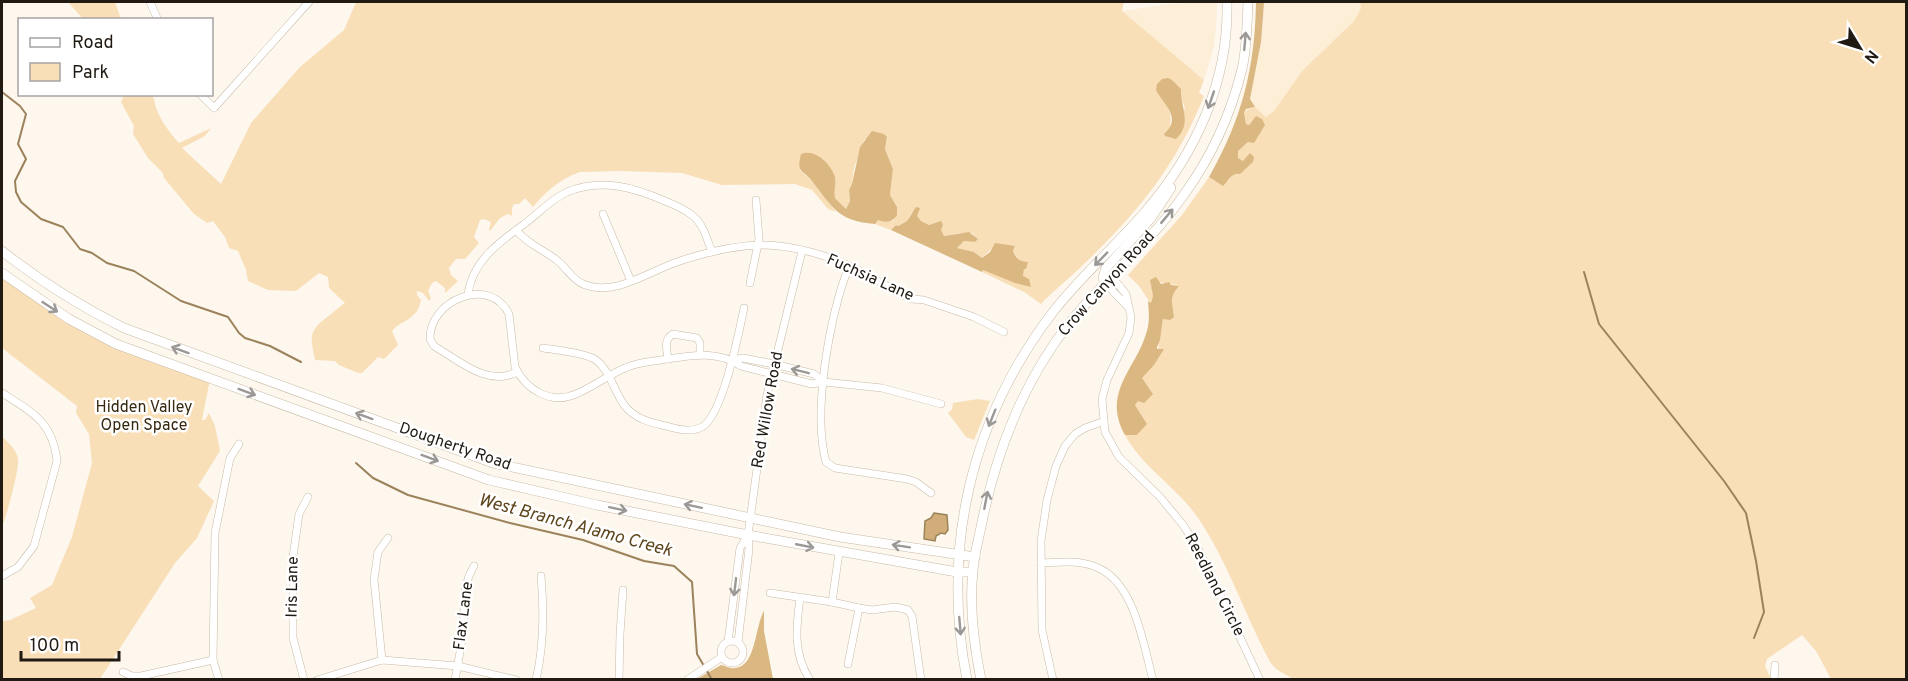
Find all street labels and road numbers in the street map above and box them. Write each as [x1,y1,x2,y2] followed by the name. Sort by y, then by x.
[1054,227,1160,341] street label: Crow Canyon Road
[823,250,917,306] street label: Fuchsia Lane
[748,350,788,470] street label: Red Willow Road
[396,418,514,476] street label: Dougherty Road
[1179,530,1249,640] street label: Reedland Circle
[282,556,304,618] street label: Iris Lane
[450,580,478,652] street label: Flax Lane

